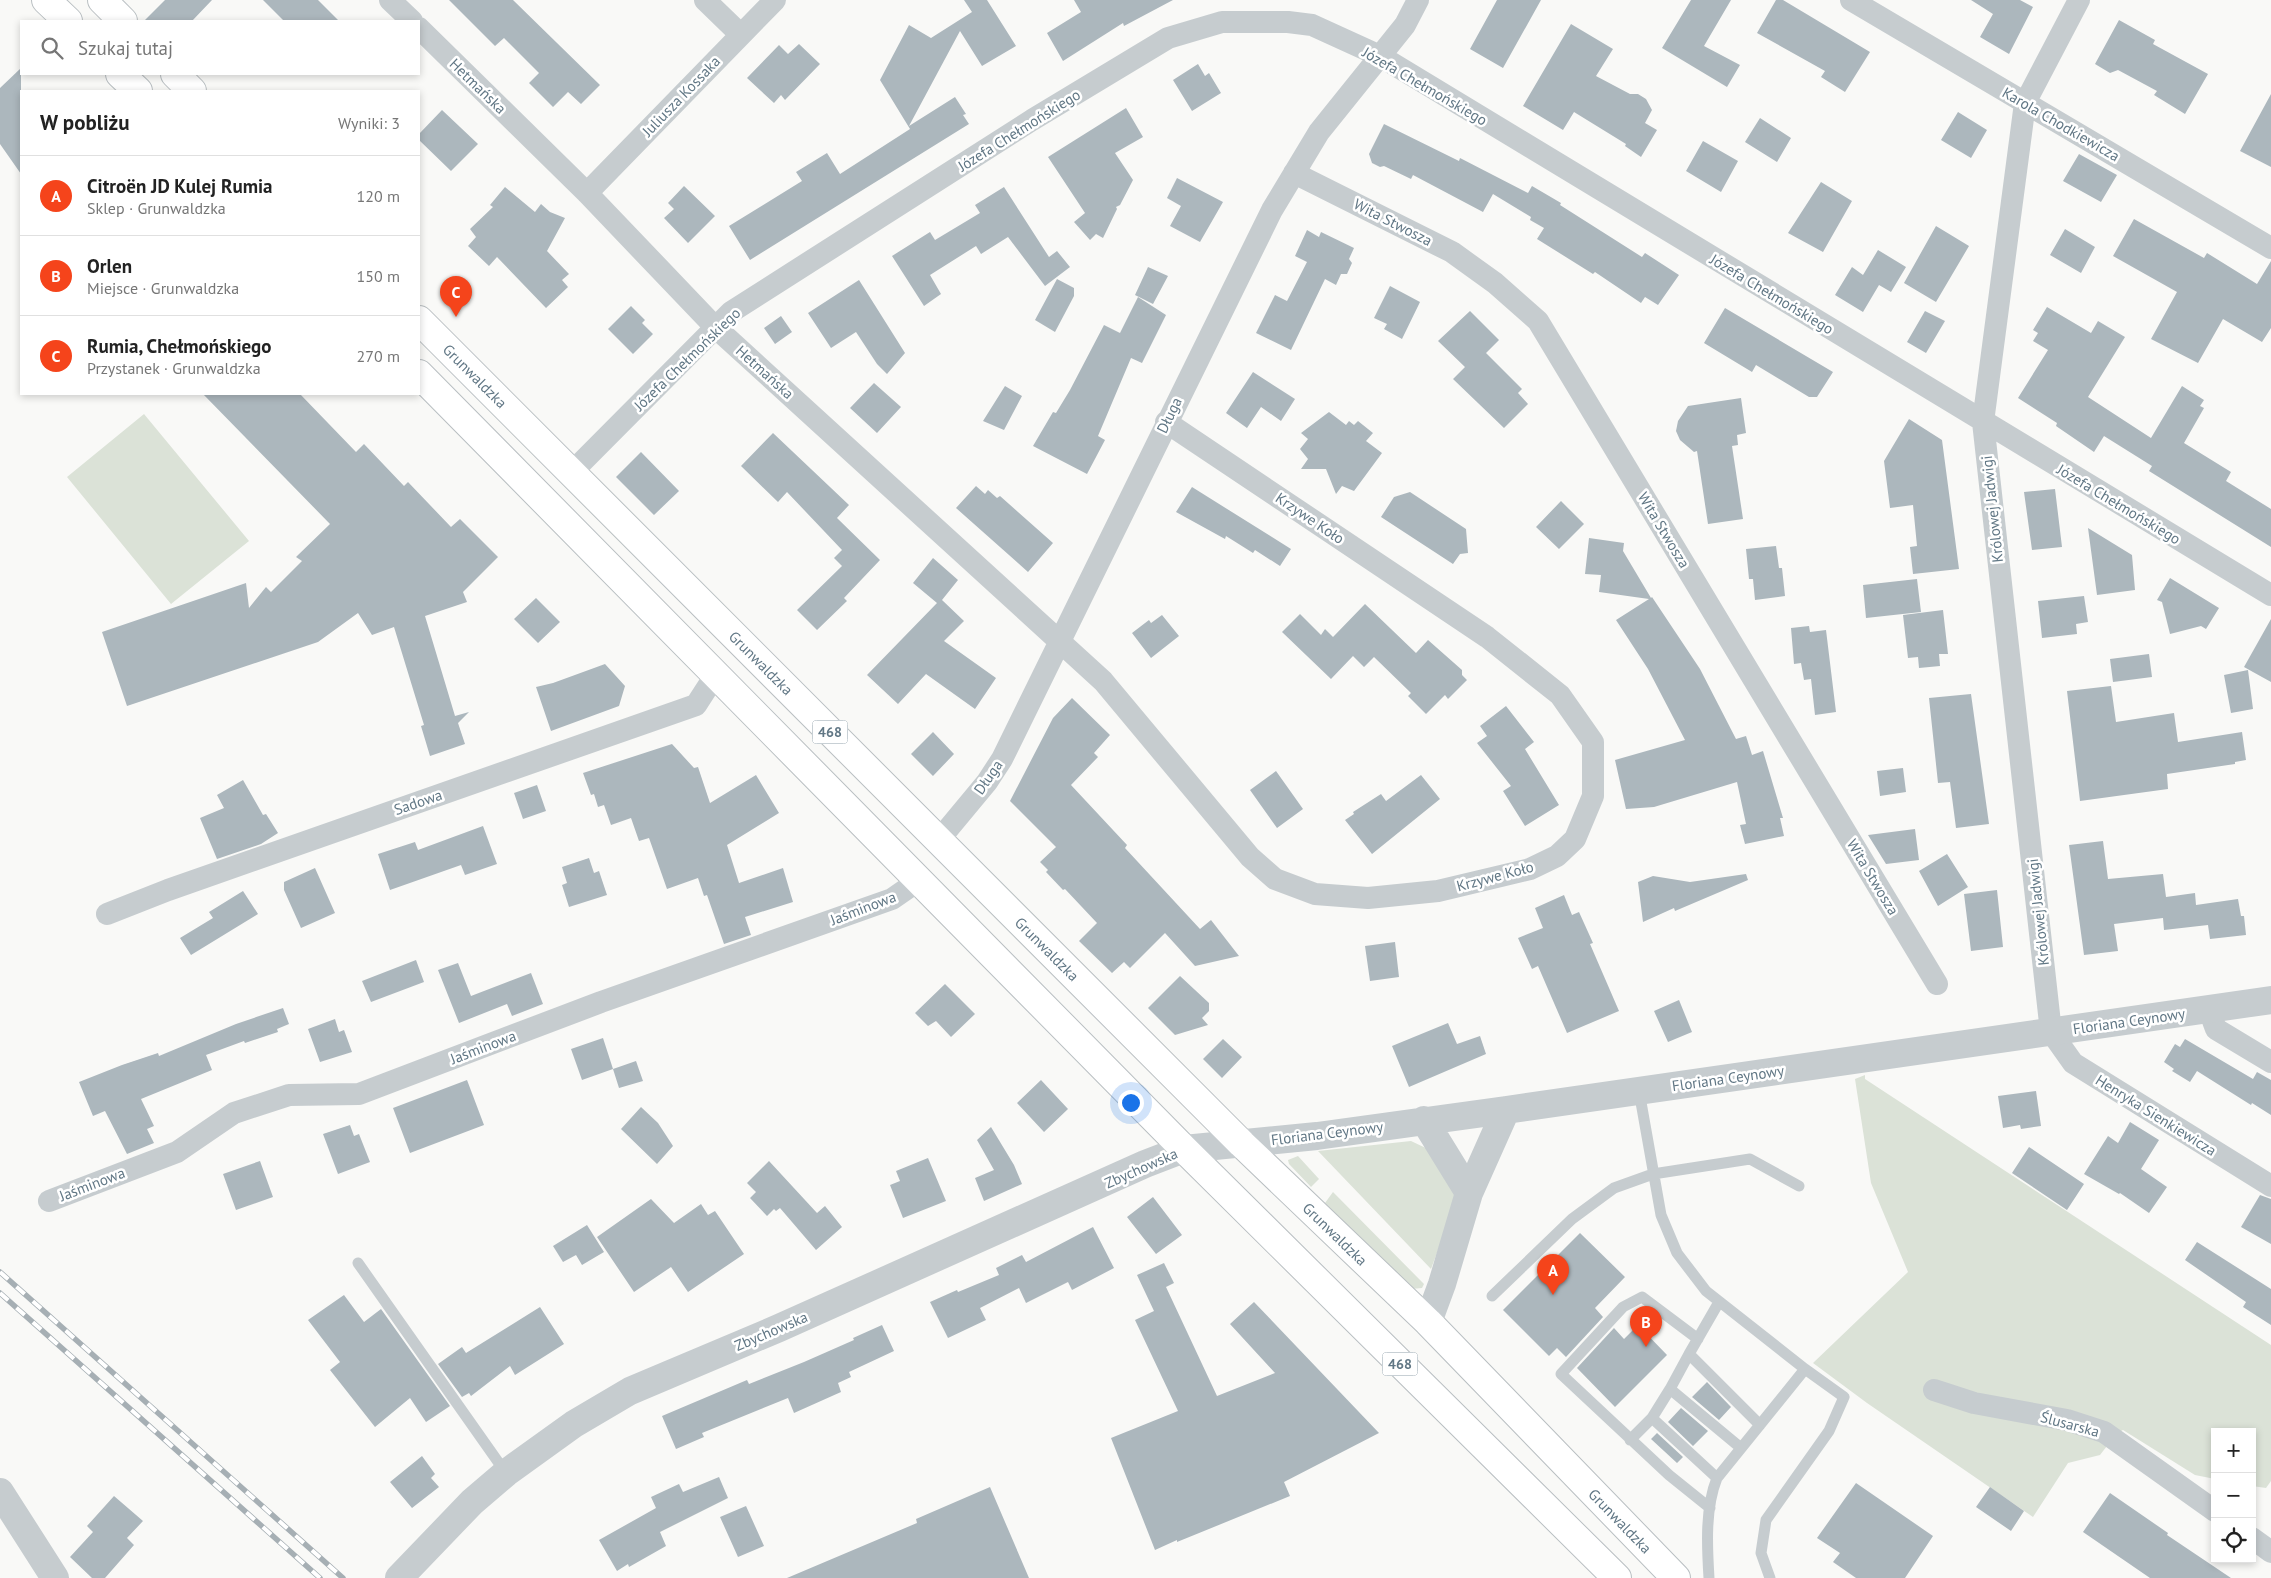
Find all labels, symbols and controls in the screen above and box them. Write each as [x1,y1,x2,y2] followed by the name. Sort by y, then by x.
[20,20,420,75] search box
[38,34,66,62] icon: search
[78,36,173,60] text: Szukaj tutaj
[1358,42,1491,129] street label: Józefa Chełmońskiego
[637,52,724,141] street label: Juliusza Kossaka
[446,54,510,118] street label: Hetmańska
[1999,83,2123,165] street label: Karola Chodkiewicza
[953,85,1084,176] street label: Józefa Chełmońskiego
[40,109,129,136] text: W pobliżu
[338,113,400,133] text: Wyniki: 3
[87,174,273,198] text: Citroën JD Kulej Rumia
[51,186,61,206] text: A
[357,186,400,206] text: 120 m
[1351,194,1435,250] street label: Wita Stwosza
[87,198,226,218] text: Sklep · Grunwaldzka
[1706,249,1837,338] street label: Józefa Chełmońskiego
[87,254,132,278] text: Orlen
[51,266,61,286] text: B
[357,266,400,286] text: 150 m
[440,276,472,317] pin: C
[87,278,239,298] text: Miejsce · Grunwaldzka
[629,303,744,415] street label: Józefa Chełmońskiego
[87,334,271,358] text: Rumia, Chełmońskiego
[439,340,511,412] street label: Grunwaldzka
[732,341,798,403] street label: Hetmańska
[52,346,60,366] text: C
[357,346,400,366] text: 270 m
[87,358,261,378] text: Przystanek · Grunwaldzka
[1152,394,1186,436] street label: Długa
[1977,454,2007,564] street label: Królowej Jadwigi
[2053,459,2184,548] street label: Józefa Chełmońskiego
[1272,488,1348,548] street label: Krzywe Koło
[1634,489,1694,571] street label: Wita Stwosza
[725,627,797,699] street label: Grunwaldzka
[812,720,848,744] road number: 468
[969,756,1007,798] street label: Długa
[391,785,445,819] street label: Sadowa
[1843,836,1903,918] street label: Wita Stwosza
[1454,857,1536,895] street label: Krzywe Koło
[2023,857,2053,967] street label: Królowej Jadwigi
[827,887,899,930] street label: Jaśminowa
[1011,913,1083,985] street label: Grunwaldzka
[2072,1004,2186,1038] street label: Floriana Ceynowy
[447,1026,519,1069] street label: Jaśminowa
[1671,1061,1785,1095] street label: Floriana Ceynowy
[2092,1070,2220,1160] street label: Henryka Sienkiewicza
[1118,1090,1144,1116] your location
[1270,1117,1384,1149] street label: Floriana Ceynowy
[1102,1144,1180,1192] street label: Zbychowska
[56,1163,128,1206] street label: Jaśminowa
[1299,1198,1371,1270] street label: Grunwaldzka
[1537,1254,1569,1295] pin: A
[1630,1306,1662,1347] pin: B
[732,1307,810,1355] street label: Zbychowska
[1382,1352,1418,1376] road number: 468
[2038,1407,2102,1441] street label: Ślusarska
[2211,1428,2256,1563] map controls
[2211,1428,2256,1473] button: +
[2211,1473,2256,1518] button: −
[1584,1485,1656,1557] street label: Grunwaldzka
[2211,1518,2256,1563] button: locate

